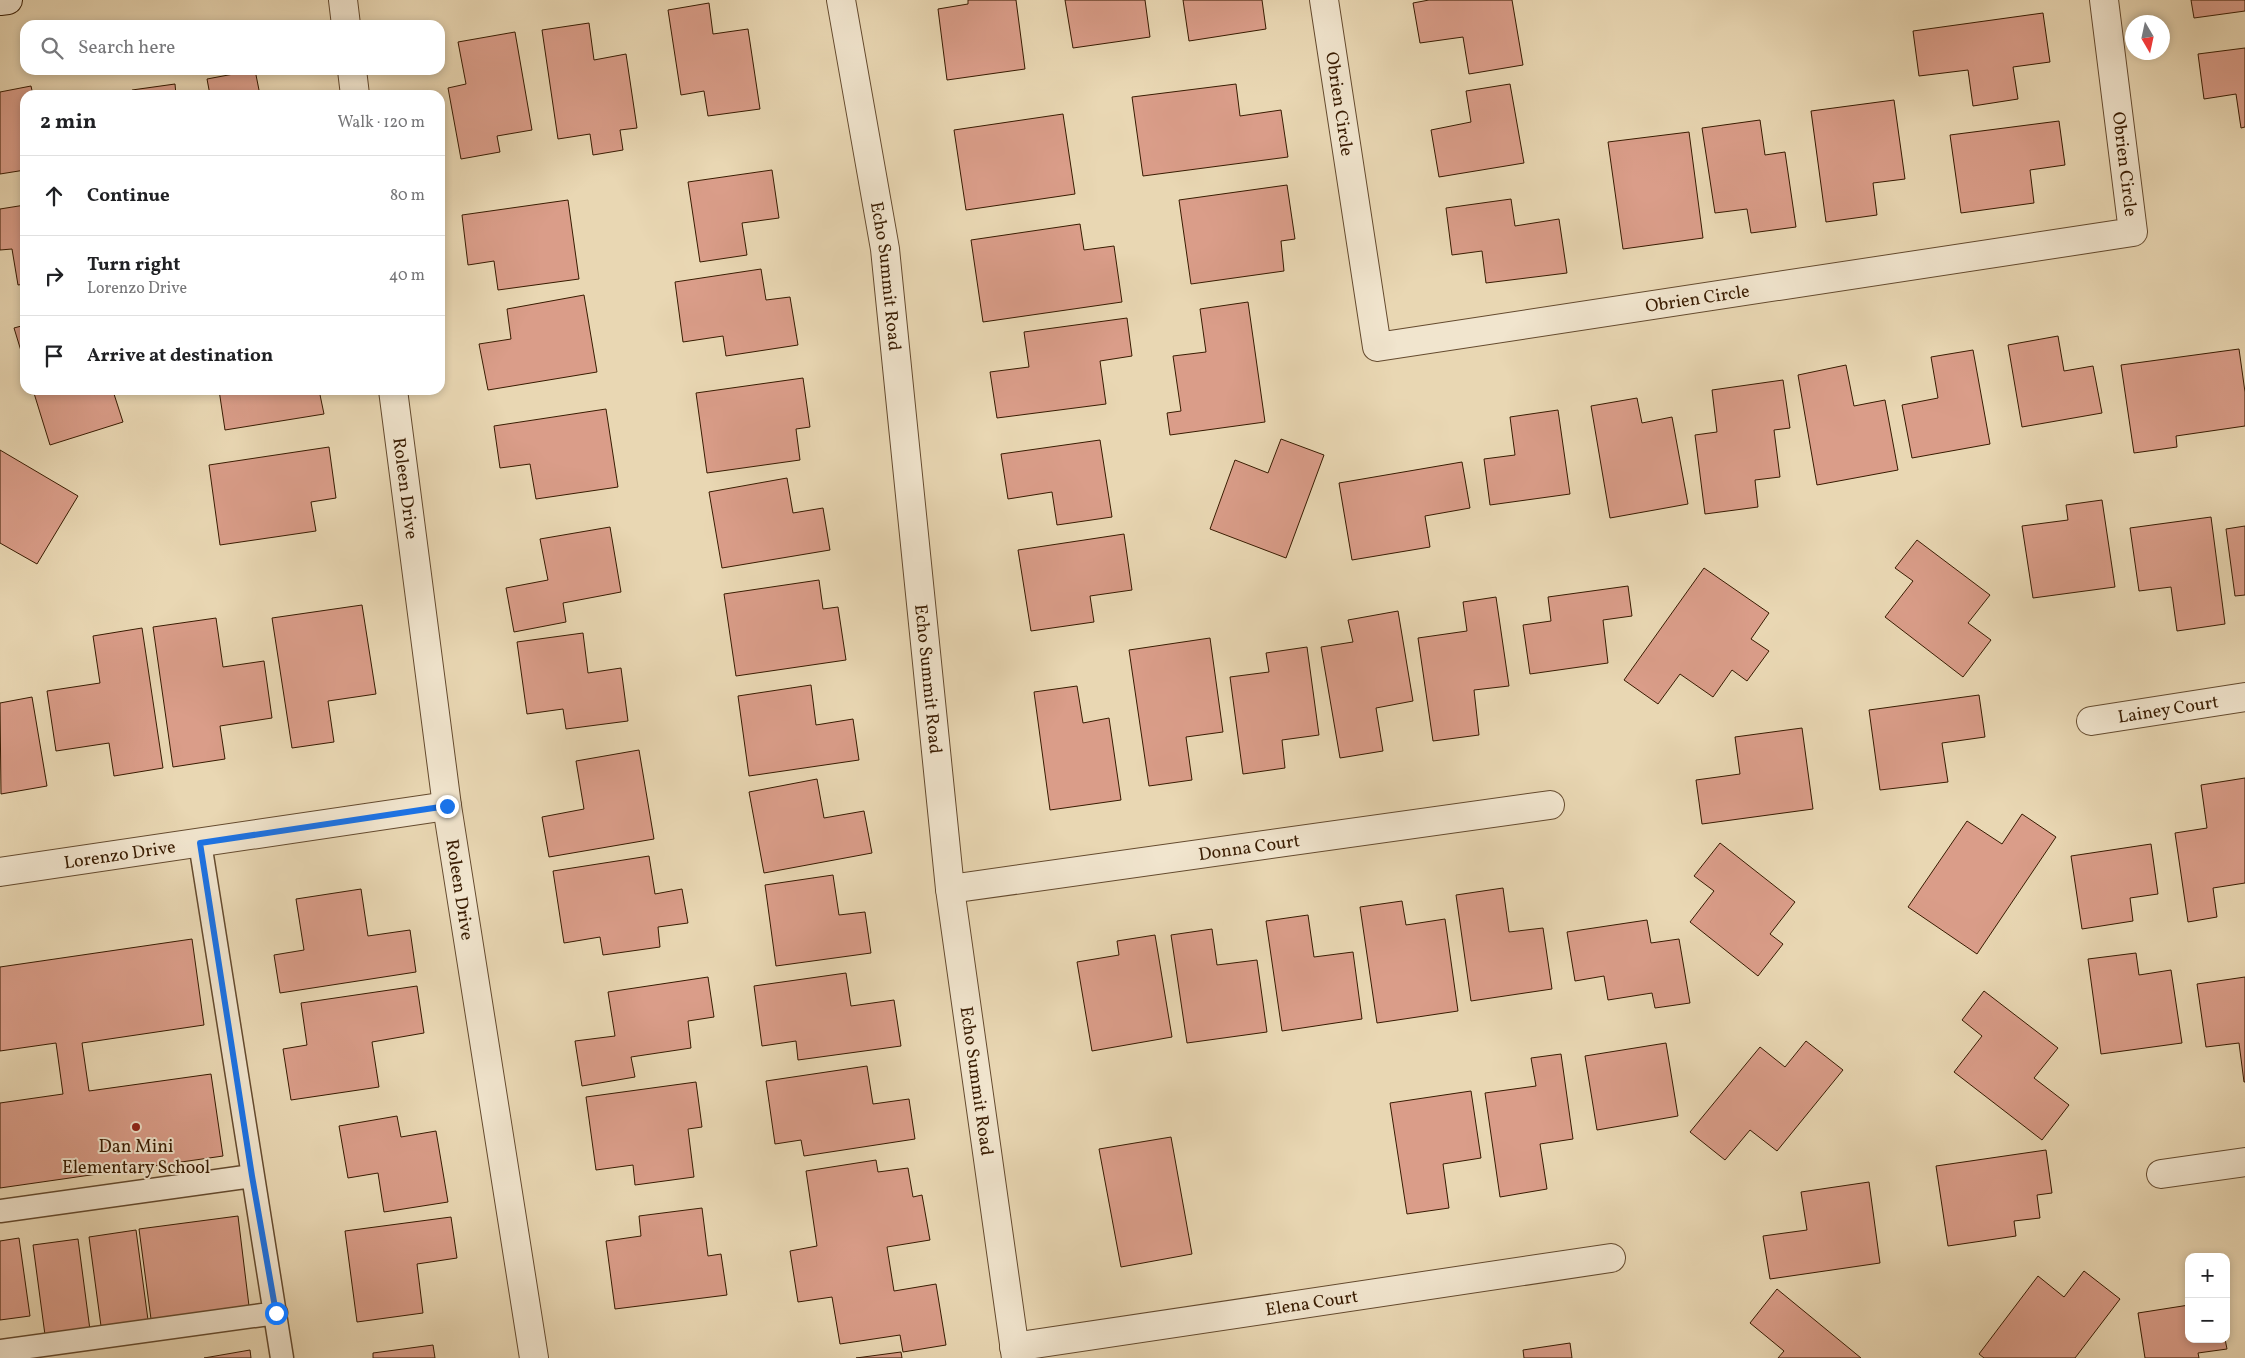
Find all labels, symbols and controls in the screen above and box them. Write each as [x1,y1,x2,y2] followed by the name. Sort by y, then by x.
[2125,15,2170,60] north arrow
[20,20,445,75] search box
[38,34,66,62] icon: search
[78,35,175,61] text: Search here
[1318,50,1359,158] street label: Obrien Circle
[40,108,97,137] text: 2 min
[2105,111,2142,218] street label: Obrien Circle
[337,112,425,134] text: Walk · 120 m
[40,182,68,210] icon: ahead
[87,183,170,209] text: Continue
[390,185,425,207] text: 80 m
[863,200,906,352] street label: Echo Summit Road
[87,252,180,278] text: Turn right
[40,262,68,290] icon: right
[389,265,425,287] text: 40 m
[87,278,187,300] text: Lorenzo Drive
[1644,279,1751,320] street label: Obrien Circle
[40,342,68,370] icon: arrive
[87,343,273,369] text: Arrive at destination
[385,436,423,541] street label: Roleen Drive
[907,603,947,755] street label: Echo Summit Road
[2116,690,2221,731] street label: Lainey Court
[436,795,459,818] route end
[1197,829,1302,868] street label: Donna Court
[62,835,178,876] street label: Lorenzo Drive
[438,837,479,942] street label: Roleen Drive
[953,1005,998,1157] street label: Echo Summit Road
[130,1121,142,1133] marker: Dan Mini Elementary School
[62,1135,210,1181] place label: Dan Mini Elementary School
[2185,1253,2230,1343] map controls
[2185,1253,2230,1298] button: +
[1264,1285,1360,1323] street label: Elena Court
[2185,1298,2230,1343] button: −
[265,1302,288,1325] route start

